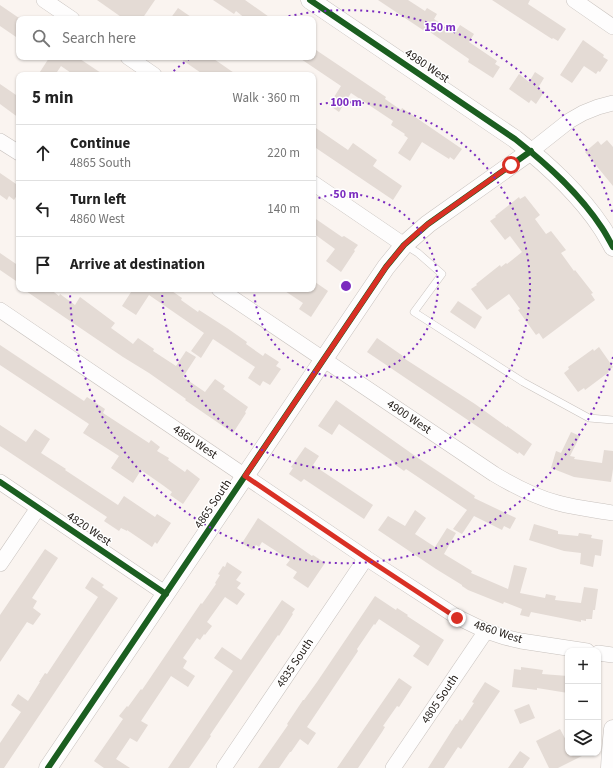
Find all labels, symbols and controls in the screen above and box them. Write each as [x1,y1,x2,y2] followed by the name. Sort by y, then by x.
[16,16,316,60] search box
[424,19,456,36] text: 150 m
[30,27,52,49] icon: search
[62,28,136,49] text: Search here
[401,45,453,87] street label: 4980 West
[32,86,73,110] text: 5 min
[232,89,300,107] text: Walk · 360 m
[330,94,362,111] text: 100 m
[70,133,130,154] text: Continue
[32,142,54,164] icon: ahead
[267,144,300,162] text: 220 m
[70,154,131,172] text: 4865 South
[502,156,520,174] route start
[333,186,359,203] text: 50 m
[70,189,126,210] text: Turn left
[32,198,54,220] icon: left
[267,200,300,218] text: 140 m
[70,210,125,228] text: 4860 West
[32,254,54,276] icon: arrive
[70,254,205,275] text: Arrive at destination
[339,279,353,293] centre of rings
[383,396,435,438] street label: 4900 West
[169,421,221,463] street label: 4860 West
[190,476,236,532] street label: 4865 South
[63,508,115,550] street label: 4820 West
[448,609,466,627] route end
[471,616,525,648] street label: 4860 West
[272,635,318,691] street label: 4835 South
[565,648,601,756] map controls
[565,648,601,684] button: +
[417,671,463,727] street label: 4805 South
[565,684,601,720] button: −
[565,720,601,756] button: layers

